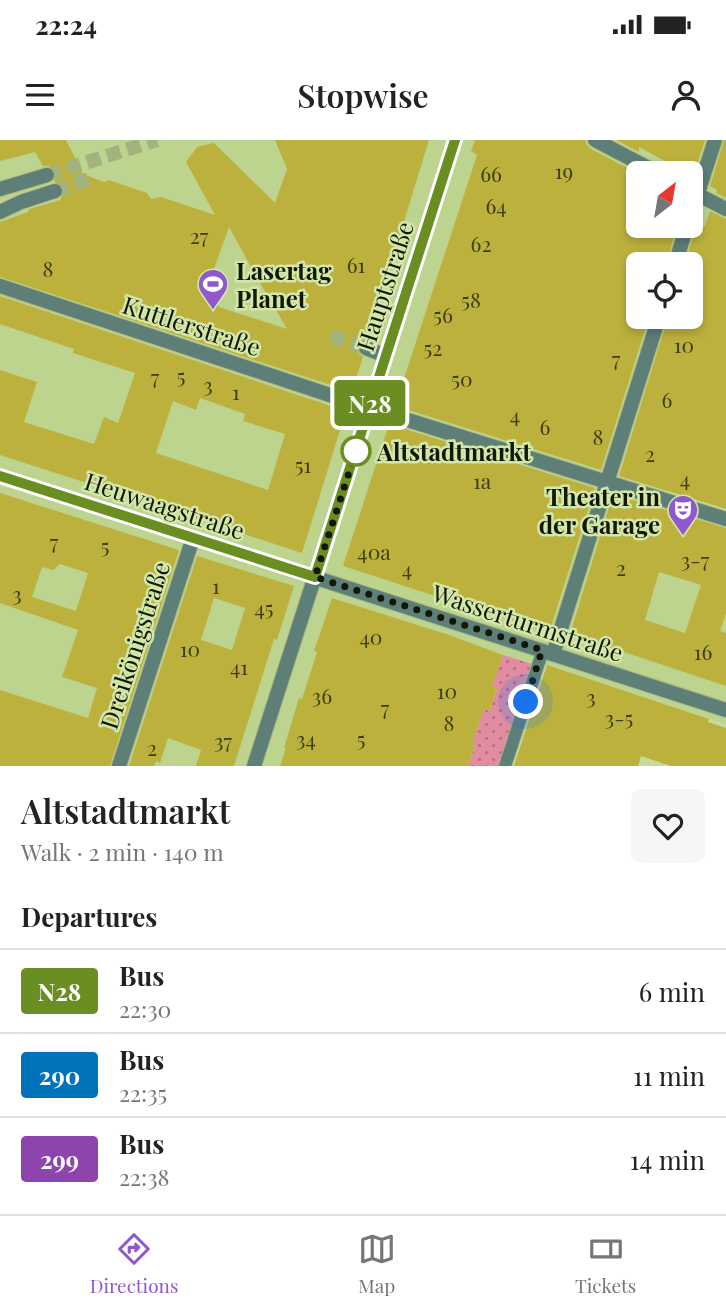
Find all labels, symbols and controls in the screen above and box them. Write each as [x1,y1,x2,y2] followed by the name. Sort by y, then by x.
[35,7,97,42] text: 22:24
[297,73,429,116] text: Stopwise
[21,76,59,114] icon: menu
[667,76,705,114] icon: person
[555,156,573,184] house number: 19
[480,159,502,187] house number: 66
[626,161,704,238] north arrow
[626,161,703,329] map controls
[485,191,507,219] house number: 64
[348,217,420,355] street label: Hauptstraße
[190,221,209,249] house number: 27
[471,229,491,257] house number: 62
[347,250,366,278] house number: 61
[626,252,703,329] button: locate
[43,254,53,282] house number: 8
[236,254,332,314] place label: Lasertag Planet
[196,267,230,311] sports icon: Lasertag Planet
[461,285,481,313] house number: 58
[119,288,265,362] street label: Kuttlerstraße
[433,300,453,328] house number: 56
[674,330,694,358] house number: 10
[424,333,442,361] house number: 52
[612,344,621,372] house number: 7
[177,361,185,389] house number: 5
[151,362,160,390] house number: 7
[451,364,473,392] house number: 50
[203,370,213,398] house number: 3
[232,377,240,405] house number: 1
[330,380,410,426] line badge: N28
[662,385,673,413] house number: 6
[348,387,392,419] text: N28
[510,400,520,428] house number: 4
[540,412,551,440] house number: 6
[593,422,603,450] house number: 8
[376,435,531,467] place label: Altstadtmarkt
[341,436,371,466] marker: Altstadtmarkt
[645,439,655,467] house number: 2
[295,450,311,478] house number: 51
[81,464,249,546] street label: Heuwaagstraße
[680,464,690,492] house number: 4
[473,466,492,494] house number: 1a
[539,480,660,540] place label: Theater in der Garage
[666,493,700,537] theatre icon: Theater in der Garage
[50,527,59,555] house number: 7
[101,531,109,559] house number: 5
[357,537,391,565] house number: 40a
[681,545,710,573] house number: 3-7
[616,553,626,581] house number: 2
[402,554,412,582] house number: 4
[92,557,176,733] street label: Dreikönigstraße
[212,571,220,599] house number: 1
[427,576,628,668] street label: Wasserturmstraße
[12,579,22,607] house number: 3
[254,593,274,621] house number: 45
[360,622,382,650] house number: 40
[180,634,200,662] house number: 10
[694,637,712,665] house number: 16
[230,652,248,680] house number: 41
[437,676,457,704] house number: 10
[312,681,332,709] house number: 36
[586,682,596,710] house number: 3
[508,684,543,719] your location
[381,693,390,721] house number: 7
[605,703,633,731] house number: 3-5
[444,708,454,736] house number: 8
[296,724,316,752] house number: 34
[357,724,365,752] house number: 5
[214,726,232,754] house number: 37
[147,733,157,761] house number: 2
[21,788,230,832] text: Altstadtmarkt
[631,789,705,863] button: heart
[21,836,224,867] text: Walk · 2 min · 140 m
[21,899,157,934] text: Departures
[119,958,164,993] text: Bus
[639,974,705,1009] text: 6 min
[38,975,81,1007] text: N28
[119,993,171,1024] text: 22:30
[119,1042,164,1077] text: Bus
[633,1058,705,1093] text: 11 min
[39,1059,80,1091] text: 290
[119,1077,167,1108] text: 22:35
[119,1126,164,1161] text: Bus
[630,1142,705,1177] text: 14 min
[40,1143,79,1175] text: 299
[119,1161,170,1192] text: 22:38
[90,1230,178,1298] tab: Directions
[358,1230,396,1298] tab: Map
[575,1230,636,1298] tab: Tickets

